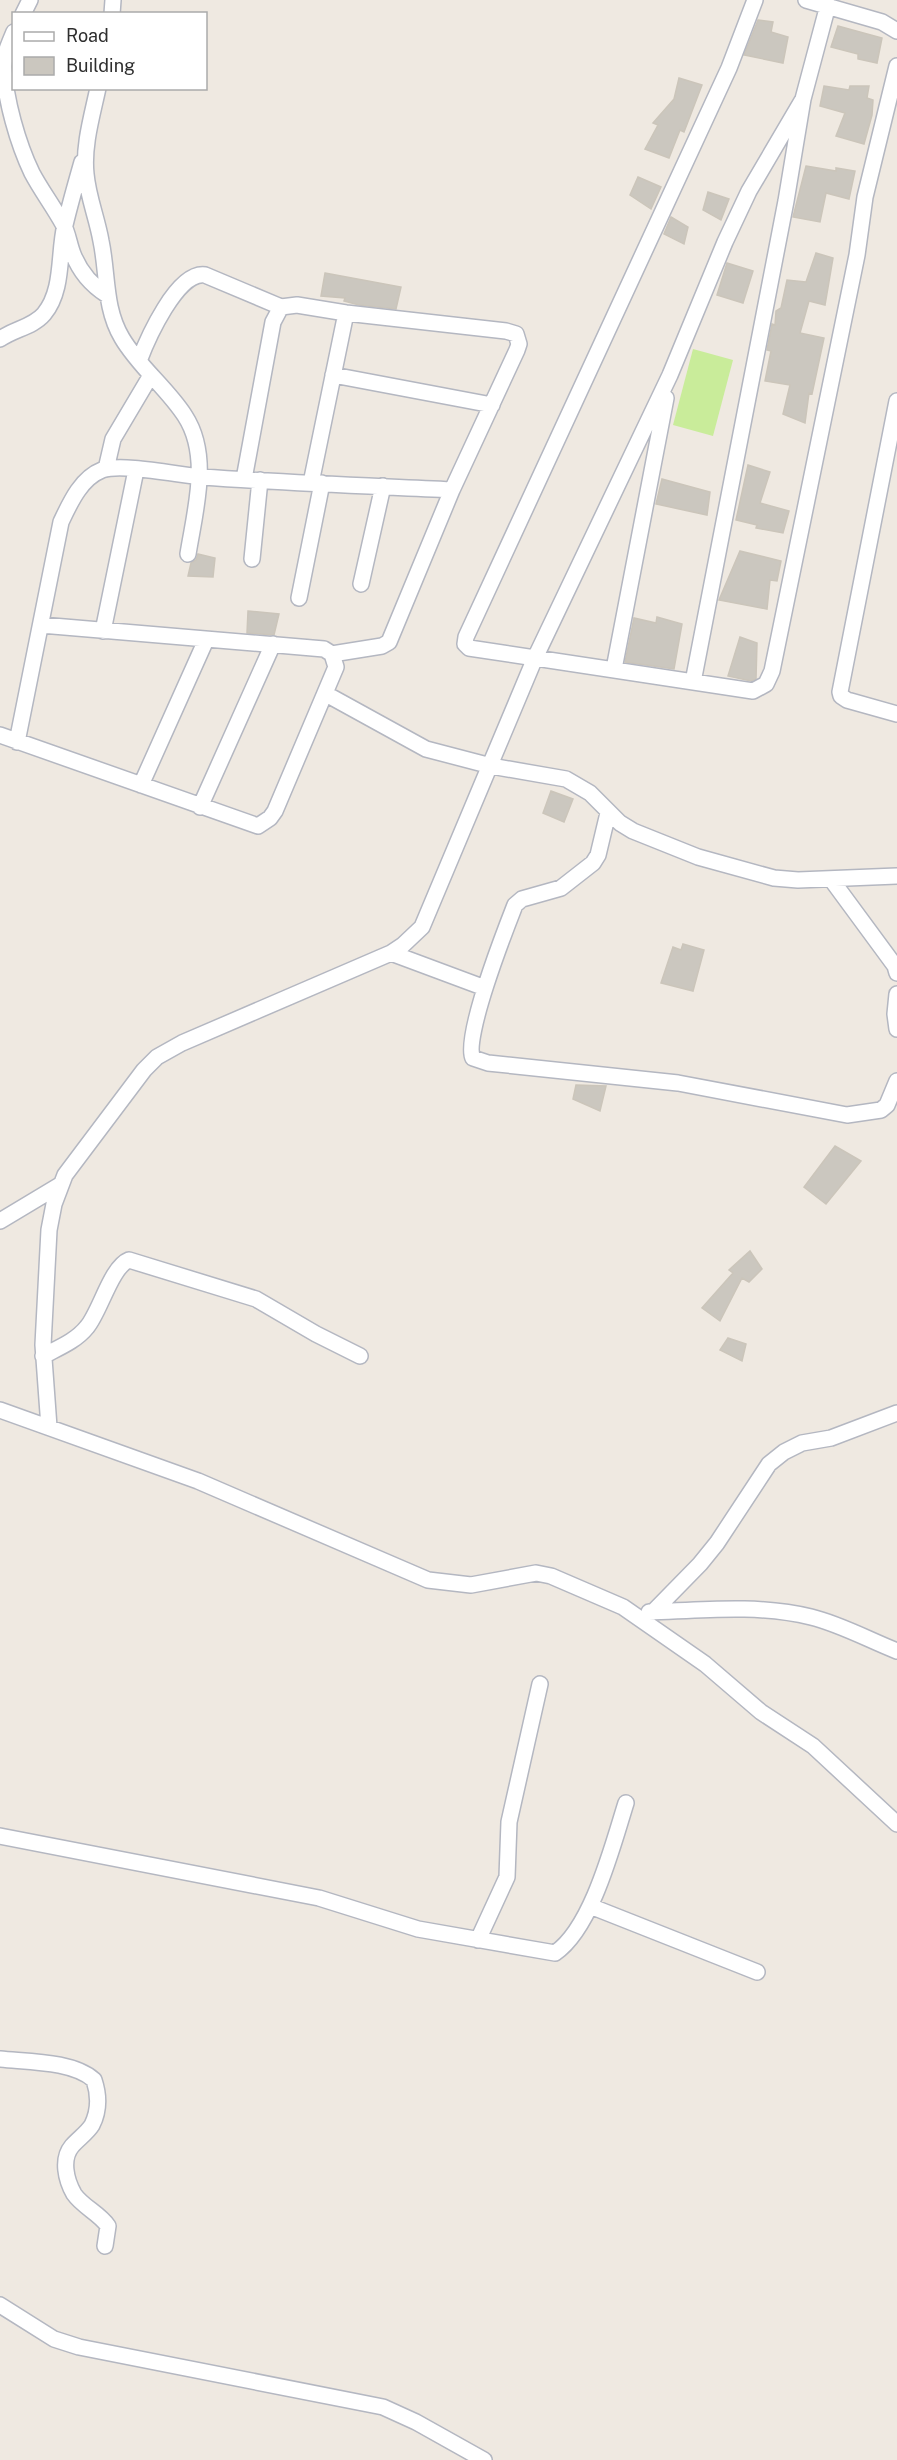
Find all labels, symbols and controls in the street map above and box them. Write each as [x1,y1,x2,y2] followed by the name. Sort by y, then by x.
[12,12,207,90] legend
[66,25,109,46] text: Road
[66,55,135,76] text: Building

